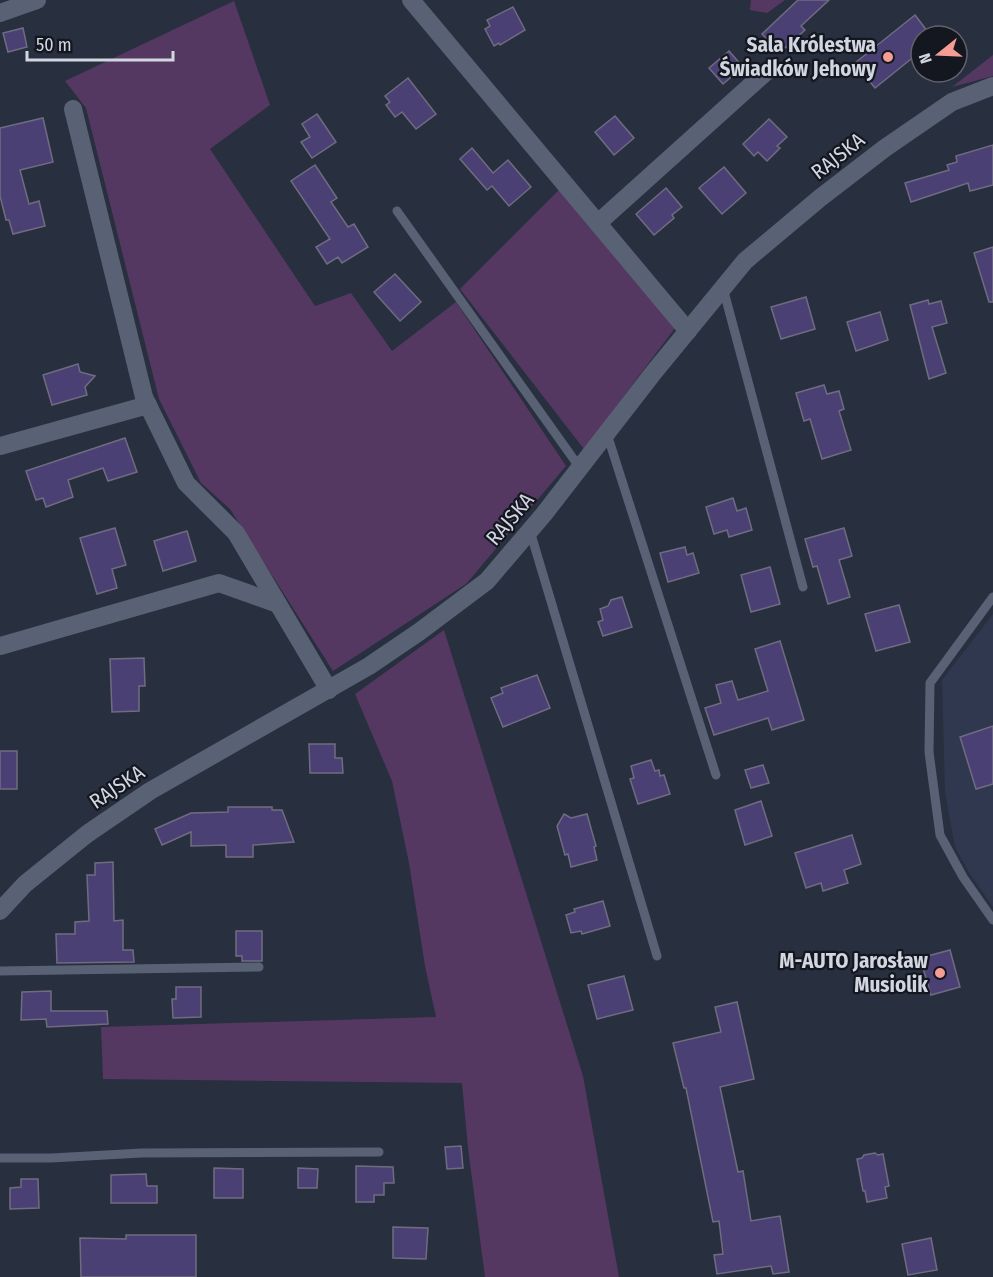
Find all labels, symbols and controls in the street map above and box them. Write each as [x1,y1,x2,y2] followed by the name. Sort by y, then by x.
[27,24,172,62] scale bar
[909,24,969,84] north arrow
[720,32,877,82] place label: Sala Królestwa Świadków Jehowy
[36,34,72,56] text: 50 m
[881,50,895,64] marker: Sala Królestwa Świadków Jehowy
[915,51,936,66] text: N
[806,127,870,185] street label: RAJSKA
[481,487,539,551] street label: RAJSKA
[85,759,149,815] street label: RAJSKA
[779,948,929,998] place label: M-AUTO Jarosław Musiolik
[933,966,947,980] marker: M-AUTO Jarosław Musiolik

